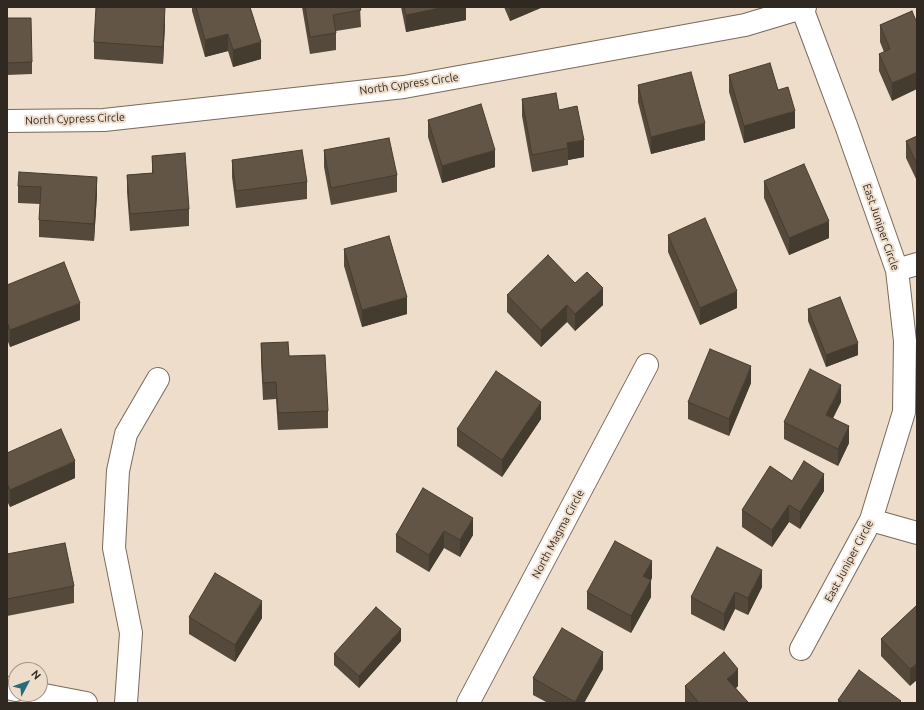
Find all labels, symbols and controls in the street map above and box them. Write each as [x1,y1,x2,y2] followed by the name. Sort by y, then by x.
[359,71,459,97] street label: North Cypress Circle
[25,111,125,127] street label: North Cypress Circle
[860,182,902,272] street label: East Juniper Circle
[529,487,587,581] street label: North Magma Circle
[822,518,876,604] street label: East Juniper Circle
[8,662,48,702] north arrow
[29,668,44,682] text: N

